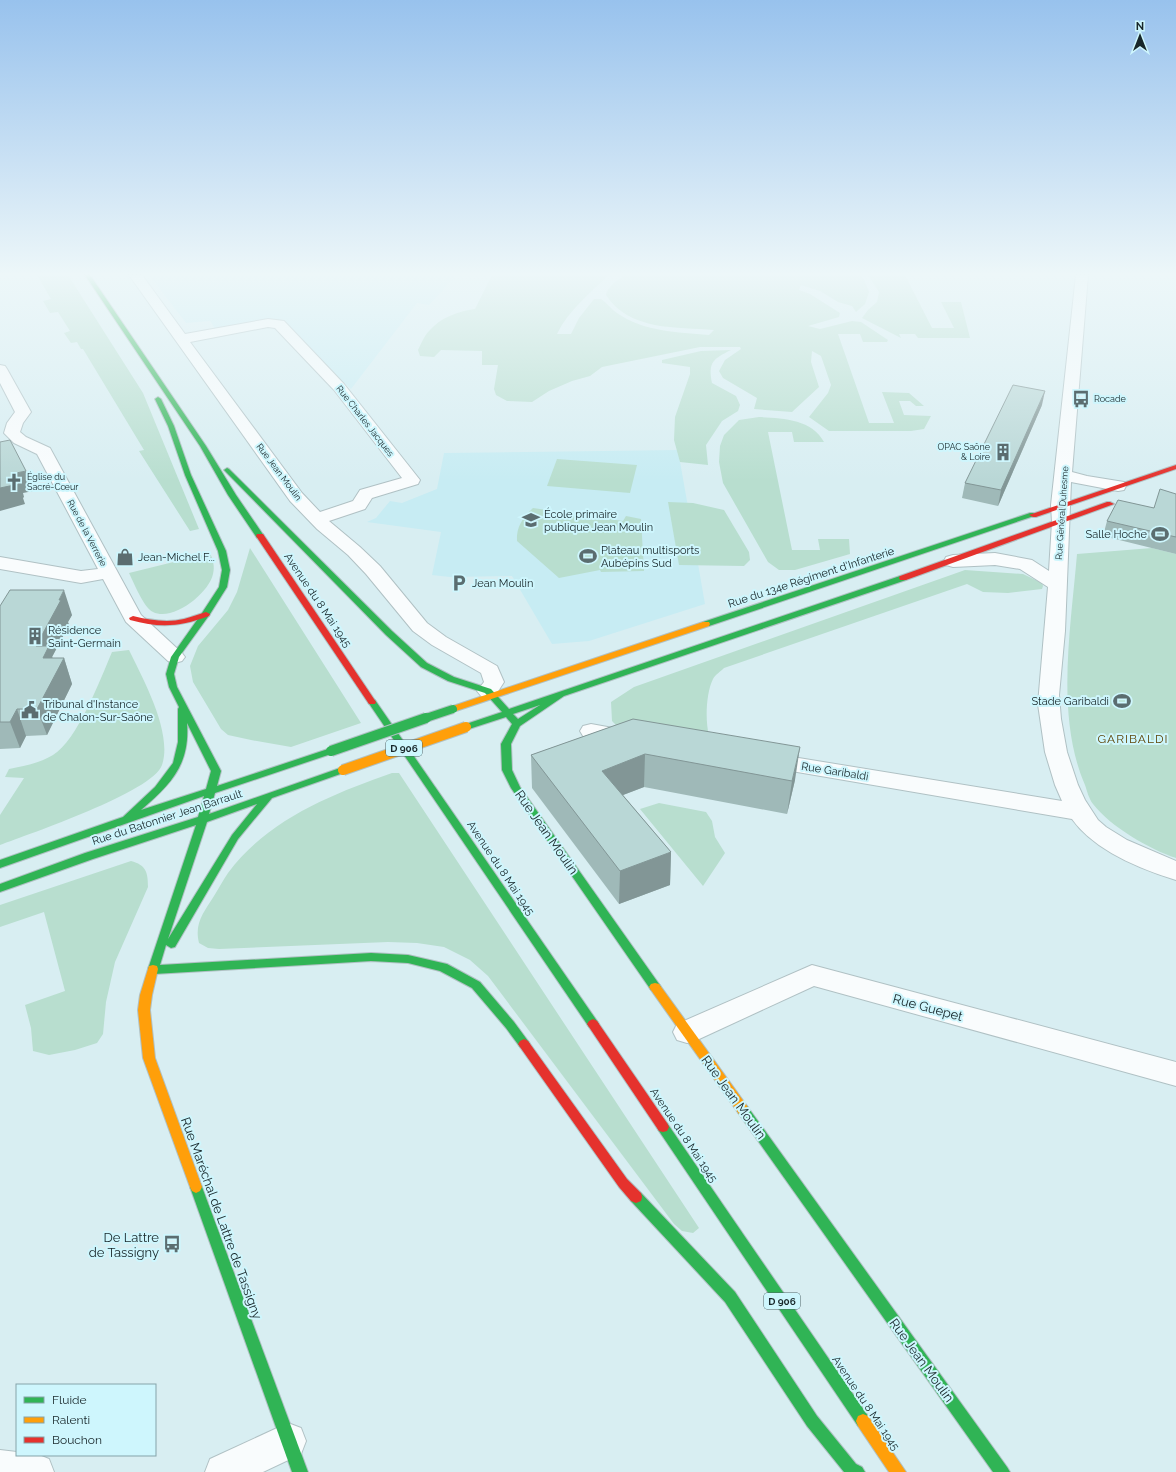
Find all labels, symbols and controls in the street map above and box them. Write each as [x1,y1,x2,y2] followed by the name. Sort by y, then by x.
[1120,16,1160,56] north arrow
[1136,20,1144,33] text: N
[334,384,396,459] street label: Rue Charles Jacques
[1071,389,1091,409] bus stop icon: Rocade
[1094,394,1127,404] place label: Rocade
[254,442,304,502] street label: Rue Jean Moulin
[938,442,991,462] place label: OPAC Saône & Loire
[993,442,1013,462] building icon: OPAC Saône & Loire
[1054,465,1070,560] street label: Rue Général Duhesme
[27,471,79,492] place label: Église du Sacré-Cœur
[4,472,24,492] church icon: Église du Sacré-Cœur
[65,498,109,569] street label: Rue de la Verrerie
[544,507,653,534] place label: École primaire publique Jean Moulin
[521,510,541,530] school or university icon: École primaire publique Jean Moulin
[1150,524,1170,544] sports icon: Salle Hoche
[1086,528,1148,541] place label: Salle Hoche
[601,544,699,570] place label: Plateau multisports Aubépins Sud
[726,544,896,611] street label: Rue du 134e Régiment d'Infanterie
[578,546,598,566] sports icon: Plateau multisports Aubépins Sud
[115,547,135,567] shop icon: Jean-Michel F...
[138,551,215,564] place label: Jean-Michel F...
[281,551,354,650] street label: Avenue du 8 Mai 1945
[449,573,469,593] parking icon: Jean Moulin
[472,577,533,590] place label: Jean Moulin
[48,624,121,650] place label: Résidence Saint-Germain
[25,626,45,646] building icon: Résidence Saint-Germain
[1112,691,1132,711] sports icon: Stade Garibaldi
[1031,695,1109,708] place label: Stade Garibaldi
[43,698,154,724] place label: Tribunal d'Instance de Chalon-Sur-Saône
[20,700,40,720] public building icon: Tribunal d'Instance de Chalon-Sur-Saône
[1098,732,1169,746] district label: GARIBALDI
[386,740,422,756] road number: D 906
[800,760,870,783] street label: Rue Garibaldi
[90,787,244,848] street label: Rue du Batonnier Jean Barrault
[512,787,581,877] street label: Rue Jean Moulin
[464,819,537,918] street label: Avenue du 8 Mai 1945
[891,991,965,1024] street label: Rue Guepet
[698,1053,769,1142] street label: Rue Jean Moulin
[647,1086,720,1185] street label: Avenue du 8 Mai 1945
[178,1115,265,1321] street label: Rue Maréchal de Lattre de Tassigny
[89,1230,159,1260] place label: De Lattre de Tassigny
[162,1234,182,1254] bus stop icon: De Lattre de Tassigny
[764,1293,800,1309] road number: D 906
[886,1316,957,1405] street label: Rue Jean Moulin
[829,1354,902,1453] street label: Avenue du 8 Mai 1945
[16,1384,156,1456] legend
[52,1393,87,1407] text: Fluide
[52,1413,90,1427] text: Ralenti
[52,1433,102,1447] text: Bouchon

